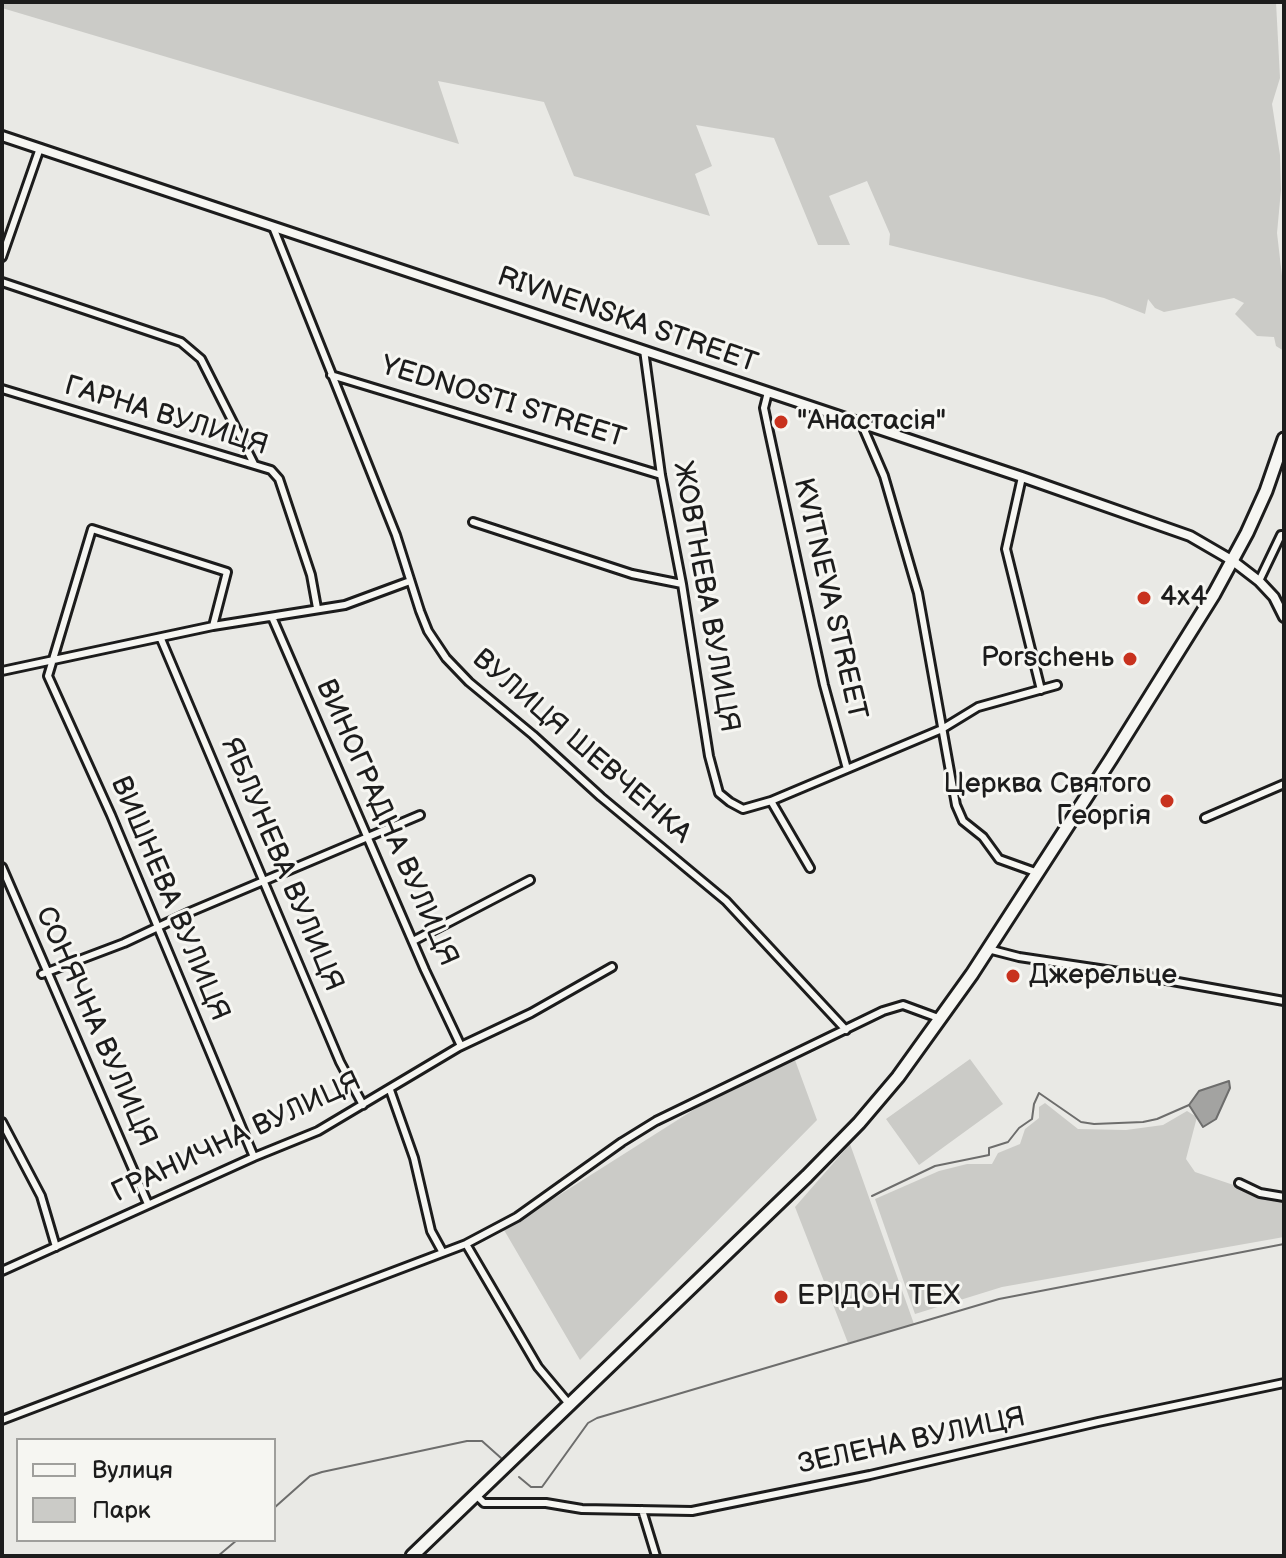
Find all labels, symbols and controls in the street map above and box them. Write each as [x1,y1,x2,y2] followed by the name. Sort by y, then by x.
[492,261,762,381] street label: RIVNENSKA STREET
[377,350,629,456] street label: YEDNOSTI STREET
[60,370,272,464] street label: ГАРНА ВУЛИЦЯ
[797,405,946,439] place label: "Анастасія"
[772,413,790,431] marker: "Анастасія"
[665,459,745,735] street label: ЖОВТНЕВА ВУЛИЦЯ
[785,475,873,723] street label: KVITNEVA STREET
[1160,581,1207,615] place label: 4x4
[1135,589,1153,607] marker: 4x4
[981,642,1114,676] place label: Porscheнь
[465,643,697,851] street label: ВУЛИЦЯ ШЕВЧЕНКА
[1121,650,1139,668] marker: Porscheнь
[308,674,464,972] street label: ВИНОГРАДНА ВУЛИЦЯ
[212,733,350,997] street label: ЯБЛУНЕВА ВУЛИЦЯ
[943,768,1151,834] place label: Церква Святого Георгія
[102,772,236,1026] street label: ВИШНЕВА ВУЛИЦЯ
[1158,792,1176,810] marker: Церква Святого Георгія
[27,902,163,1152] street label: СОНЯЧНА ВУЛИЦЯ
[1029,959,1177,993] place label: Джерельце
[1004,967,1022,985] marker: Джерельце
[107,1065,367,1211] street label: ГРАНИЧНА ВУЛИЦЯ
[797,1280,960,1314] place label: ЕРІДОН ТЕХ
[772,1288,790,1306] marker: ЕРІДОН ТЕХ
[795,1401,1029,1483] street label: ЗЕЛЕНА ВУЛИЦЯ
[16,1438,276,1542] legend
[92,1456,173,1485] text: Вулиця
[92,1496,150,1525] text: Парк

